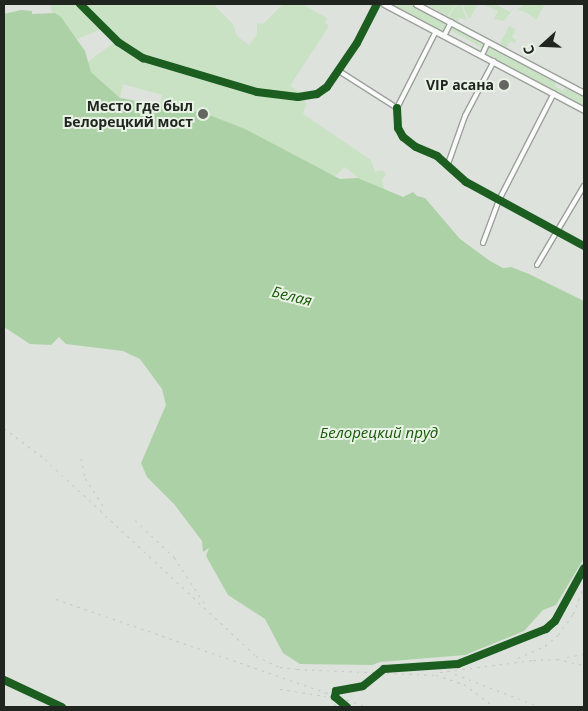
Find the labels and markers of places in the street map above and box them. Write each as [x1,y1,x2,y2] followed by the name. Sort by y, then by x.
[426,77,494,93] place label: VIP асана
[498,79,510,91] marker: VIP асана
[63,98,193,130] place label: Место где был Белорецкий мост
[197,108,209,120] marker: Место где был Белорецкий мост

